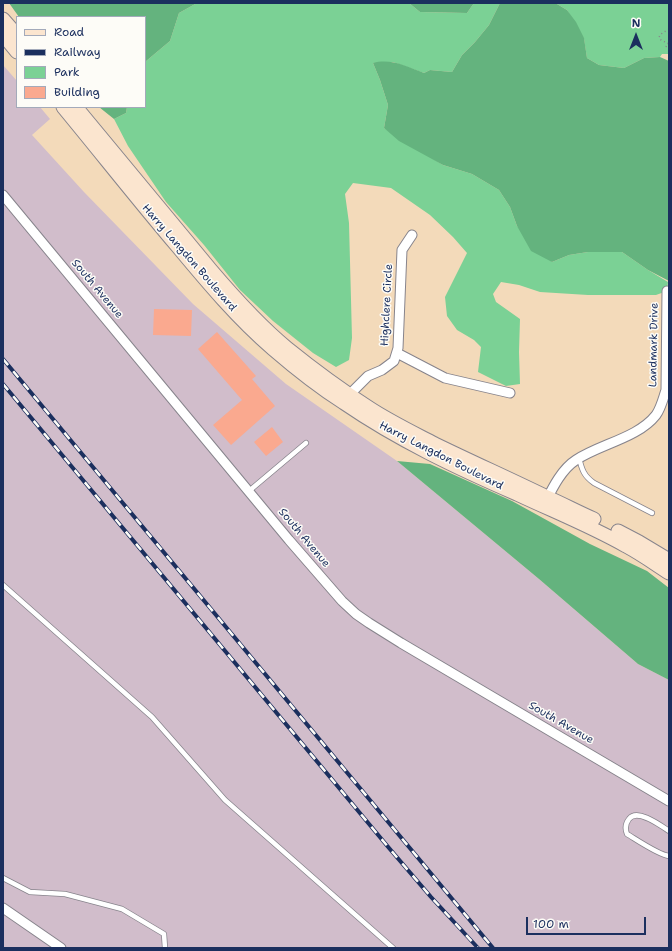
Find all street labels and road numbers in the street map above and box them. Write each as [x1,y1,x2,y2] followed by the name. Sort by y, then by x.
[139,202,239,314] street label: Harry Langdon Boulevard
[68,257,126,321] street label: South Avenue
[378,264,396,346] street label: Highclere Circle
[647,303,661,387] street label: Landmark Drive
[377,419,505,493] street label: Harry Langdon Boulevard
[275,506,333,570] street label: South Avenue
[526,699,596,747] street label: South Avenue

